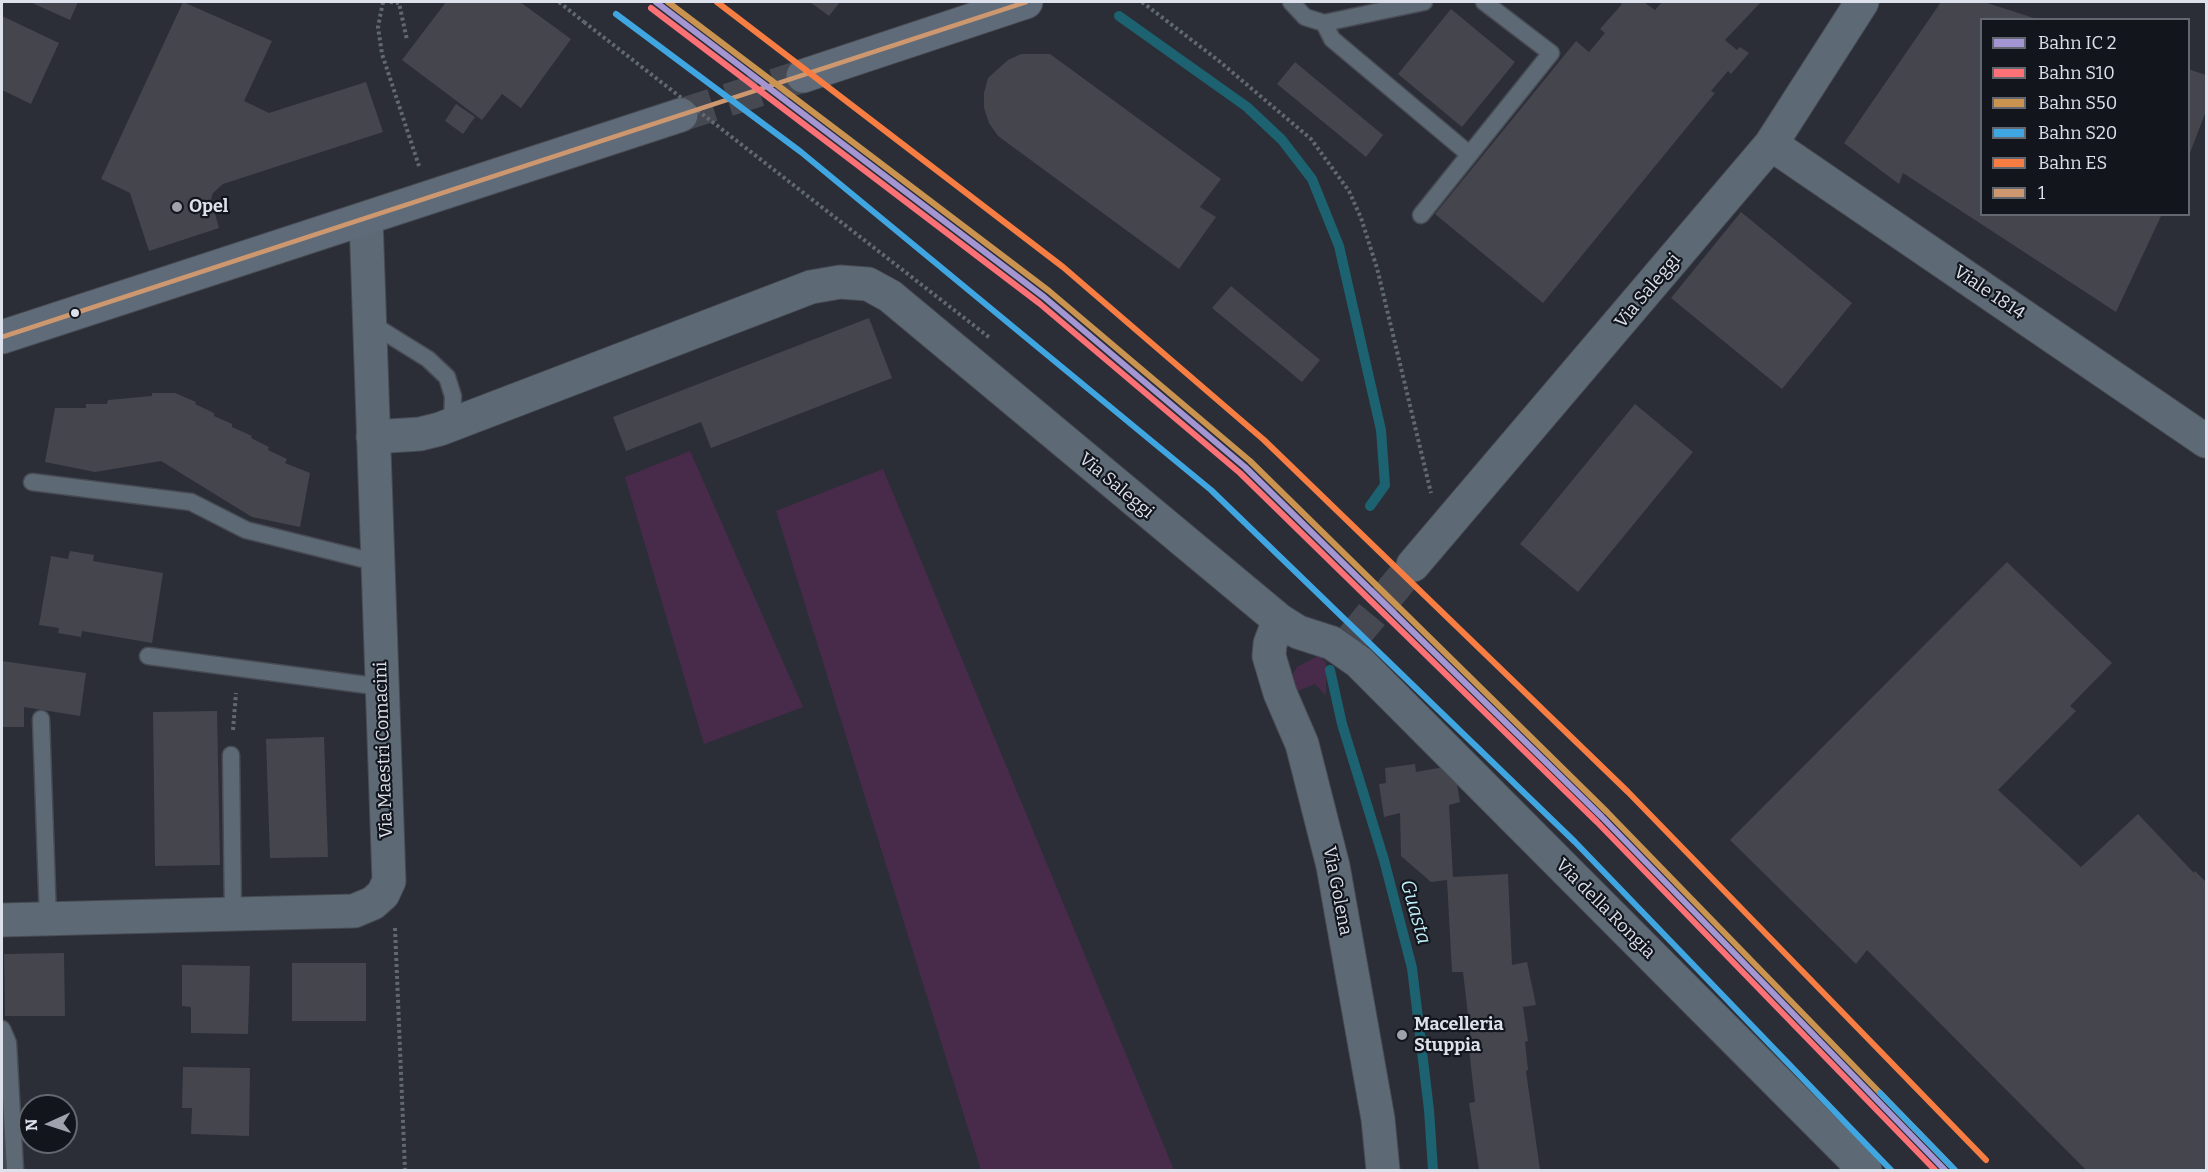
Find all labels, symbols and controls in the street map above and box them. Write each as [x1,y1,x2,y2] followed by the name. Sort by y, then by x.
[1980,18,2190,216] legend
[2038,32,2117,54] text: Bahn IC 2
[2038,62,2115,84] text: Bahn S10
[2038,92,2117,114] text: Bahn S50
[2038,122,2117,144] text: Bahn S20
[2038,152,2107,174] text: Bahn ES
[2038,182,2045,204] text: 1
[189,196,228,218] place label: Opel
[170,200,184,214] marker: Opel
[1611,249,1685,333] street label: Via Saleggi
[1949,261,2029,325] street label: Viale 1814
[69,307,81,319] unlabelled marker
[1074,449,1158,523] street label: Via Saleggi
[370,661,398,839] street label: Via Maestri Comacini
[1318,845,1356,937] street label: Via Golena
[1551,855,1659,963] street label: Via della Rongia
[1394,877,1436,947] water label: Guasta
[1414,1014,1504,1056] place label: Macelleria Stuppia
[1395,1028,1409,1042] marker: Macelleria Stuppia
[18,1094,78,1154] north arrow
[22,1118,41,1132] text: N

